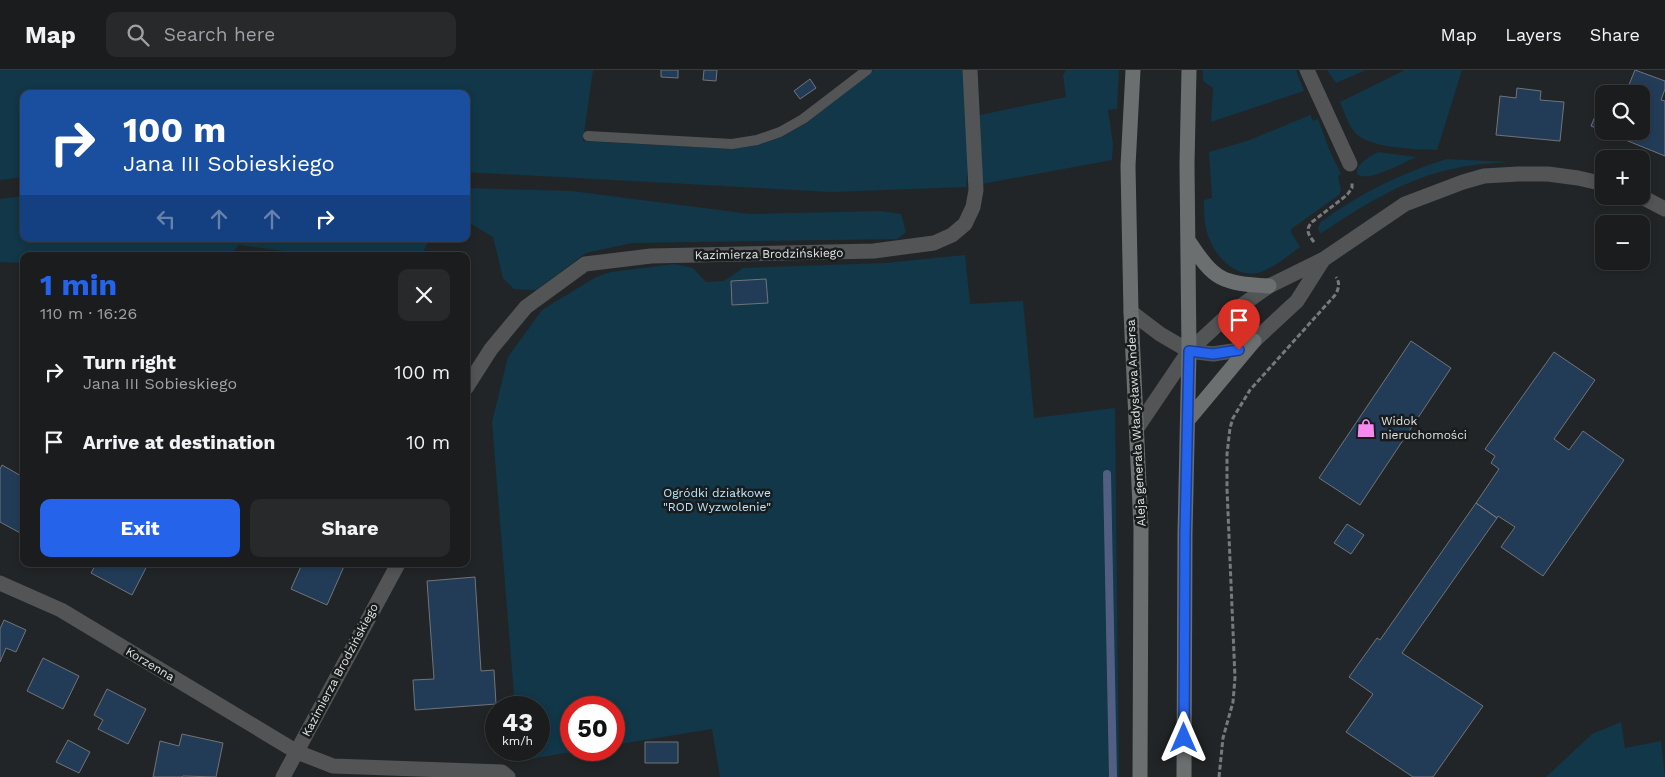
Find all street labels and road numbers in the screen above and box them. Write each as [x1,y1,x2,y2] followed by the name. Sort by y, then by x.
[695,246,843,262] street label: Kazimierza Brodzińskiego
[1124,319,1148,527] street label: Aleja generała Władysława Andersa
[299,601,381,739] street label: Kazimierza Brodzińskiego
[123,644,177,684] street label: Korzenna

